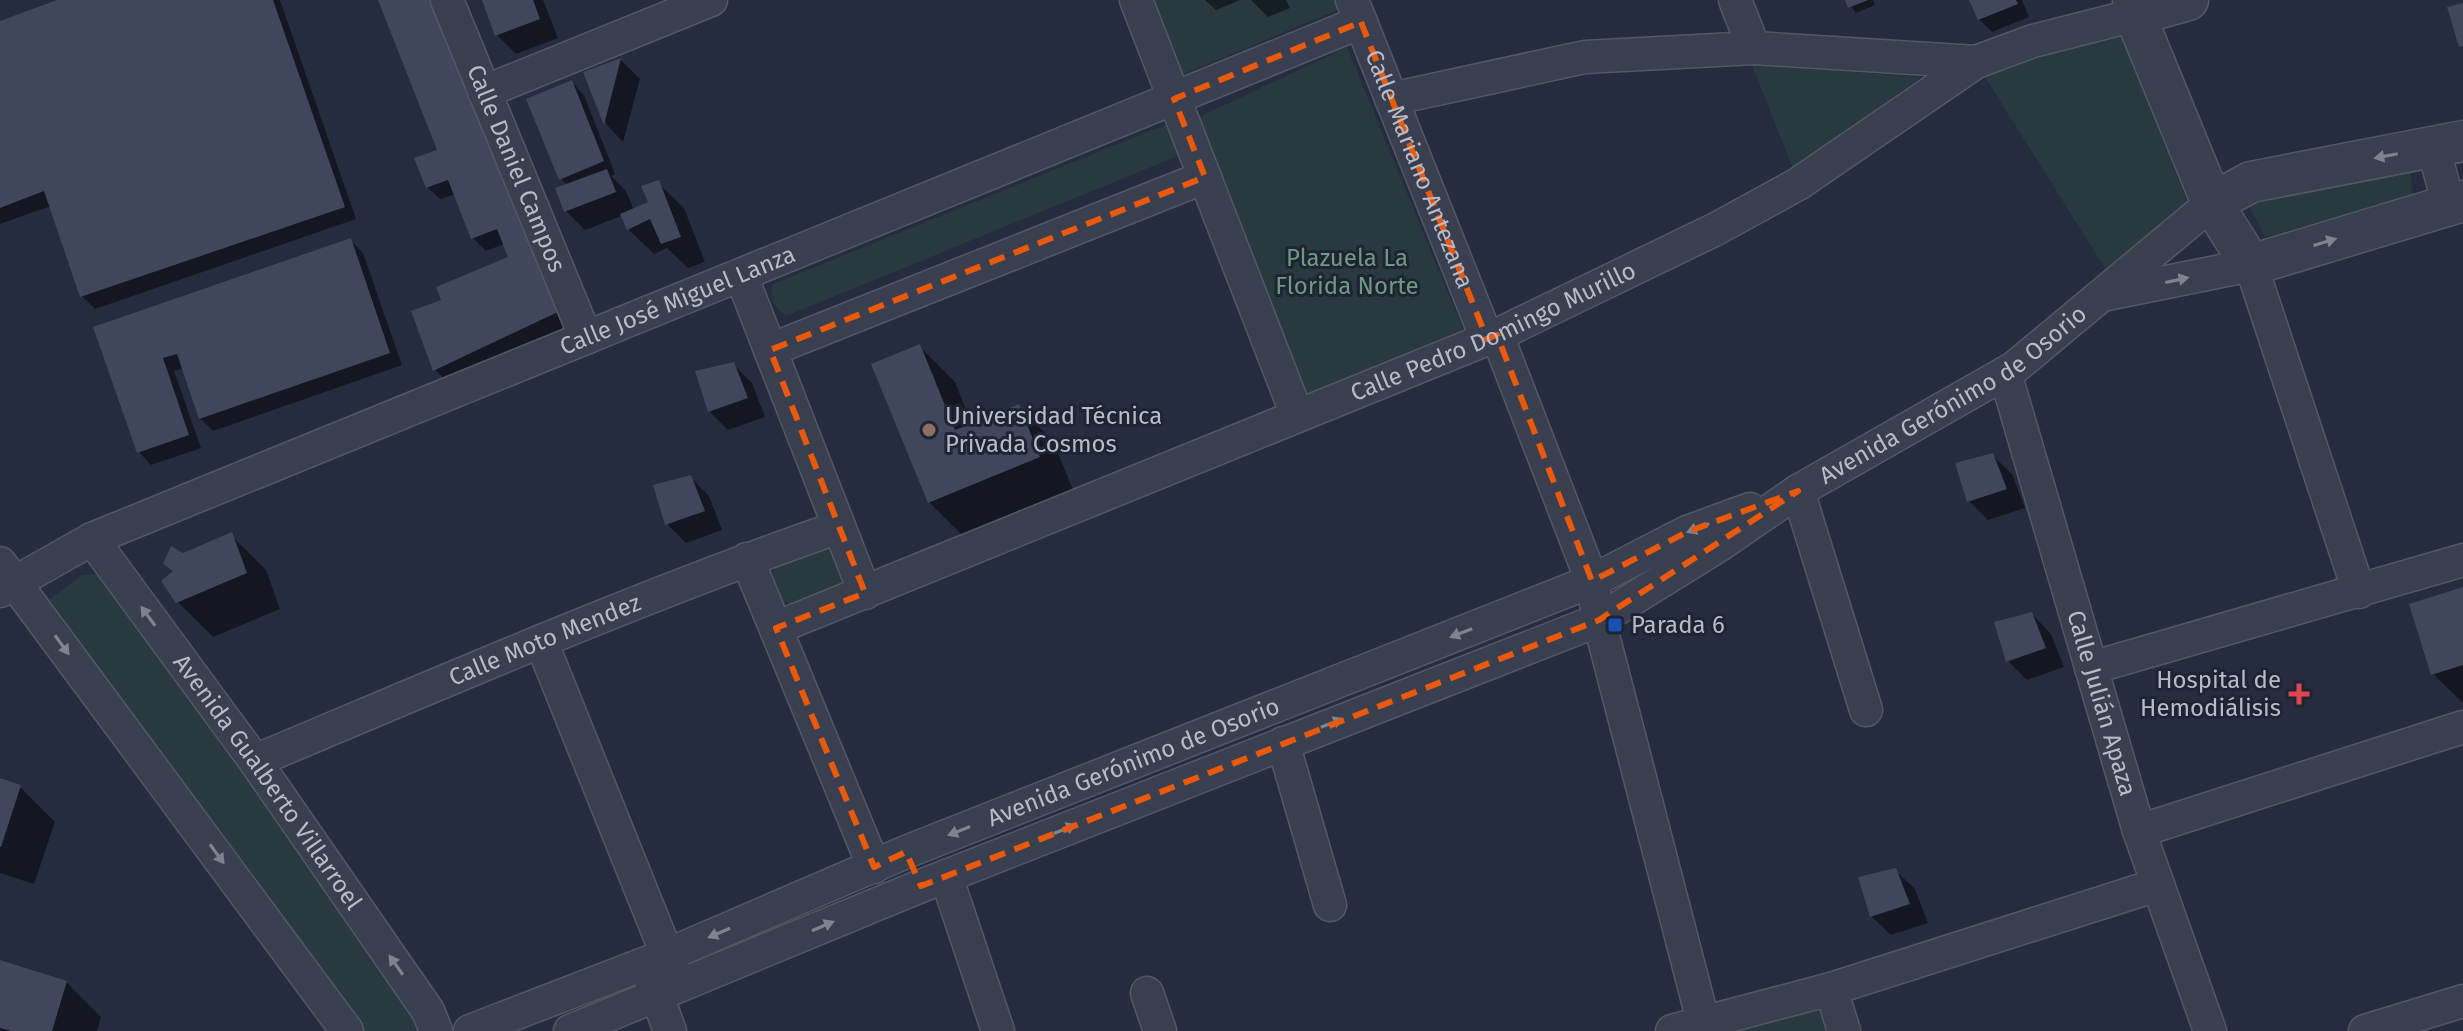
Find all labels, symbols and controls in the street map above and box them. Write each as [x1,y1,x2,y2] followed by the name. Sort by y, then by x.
[1359,46,1479,292] street label: Calle Mariano Antezana
[461,61,571,276] street label: Calle Daniel Campos
[2374,150,2399,162] one-way arrow
[2314,235,2338,248] one-way arrow
[556,240,799,361] street label: Calle José Miguel Lanza
[1275,244,1419,300] park label: Plazuela La Florida Norte
[1346,256,1640,407] street label: Calle Pedro Domingo Murillo
[2165,273,2190,286] one-way arrow
[1814,300,2092,490] street label: Avenida Gerónimo de Osorio
[945,402,1162,458] place label: Universidad Técnica Privada Cosmos
[920,421,938,439] marker: Universidad Técnica Privada Cosmos
[1686,522,1710,535] one-way arrow
[445,588,645,692] street label: Calle Moto Mendez
[141,605,157,626] one-way arrow
[2061,607,2142,799] street label: Calle Julián Apaza
[1631,611,1725,639] place label: Parada 6
[1606,616,1624,634] marker: Parada 6
[1449,627,1473,640] one-way arrow
[54,635,70,656] one-way arrow
[167,649,368,915] street label: Avenida Gualberto Villarroel
[2140,666,2281,722] place label: Hospital de Hemodiálisis
[2288,683,2310,705] marker: Hospital de Hemodiálisis
[983,692,1284,832] street label: Avenida Gerónimo de Osorio
[1320,716,1344,729] one-way arrow
[1053,823,1077,836] one-way arrow
[947,825,971,838] one-way arrow
[209,844,224,865] one-way arrow
[812,920,835,933] one-way arrow
[707,926,731,939] one-way arrow
[389,954,404,975] one-way arrow

